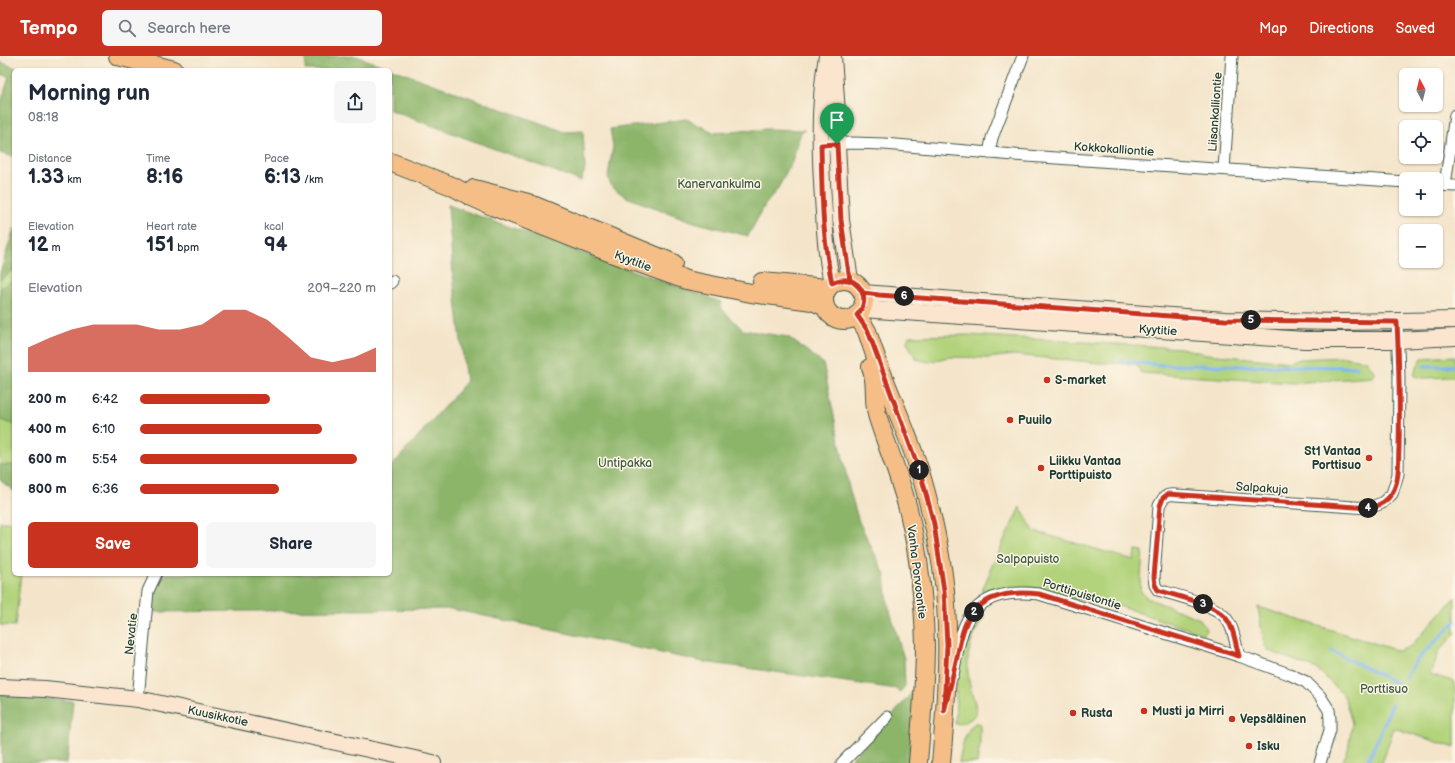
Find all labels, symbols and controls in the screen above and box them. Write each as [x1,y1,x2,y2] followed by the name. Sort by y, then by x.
[102,10,382,46] search box
[20,17,78,40] text: Tempo
[116,17,138,39] icon: search
[148,19,231,38] text: Search here
[1259,20,1287,37] text: Map
[1309,20,1374,37] text: Directions
[1396,20,1435,37] text: Saved
[1399,68,1443,112] north arrow
[1399,68,1443,268] map controls
[1205,72,1226,152] street label: Liisankalliontie
[28,80,150,107] text: Morning run
[334,81,376,123] button: share
[820,103,854,144] pin
[28,109,58,125] text: 08:18
[826,109,848,131] icon: arrive
[1399,120,1443,164] button: locate
[1073,139,1155,160] street label: Kokkokalliontie
[28,152,72,165] text: Distance
[146,152,170,165] text: Time
[264,152,289,165] text: Pace
[28,165,64,189] text: 1.33
[146,165,183,189] text: 8:16
[264,165,301,189] text: 6:13
[1399,172,1443,216] button: +
[64,173,82,186] text: km
[301,173,323,186] text: /km
[677,177,761,192] park label: Kanervankulma
[28,220,74,233] text: Elevation
[146,220,197,233] text: Heart rate
[264,220,284,233] text: kcal
[1399,224,1443,268] button: −
[28,233,48,257] text: 12
[146,233,174,257] text: 151
[264,233,288,257] text: 94
[48,241,60,254] text: m
[174,241,199,254] text: bpm
[612,248,653,275] street label: Kyytitie
[28,280,82,296] text: Elevation
[307,280,376,296] text: 209–220 m
[894,286,914,306] pin: 6
[901,289,907,302] text: 6
[1241,310,1261,330] pin: 5
[1248,313,1254,326] text: 5
[1138,322,1178,339] street label: Kyytitie
[1055,373,1106,388] place label: S-market
[1042,375,1052,385] marker: S-market
[28,391,66,407] text: 200 m
[92,391,118,407] text: 6:42
[1018,413,1052,428] place label: Puuilo
[1005,415,1015,425] marker: Puuilo
[28,421,66,437] text: 400 m
[92,421,115,437] text: 6:10
[1304,444,1361,473] place label: St1 Vantaa Porttisuo
[28,451,67,467] text: 600 m
[92,451,117,467] text: 5:54
[1364,453,1374,463] marker: St1 Vantaa Porttisuo
[1049,454,1121,483] place label: Liikku Vantaa Porttipuisto
[598,456,652,471] park label: Untipakka
[909,460,929,480] pin: 1
[917,463,921,476] text: 1
[1036,463,1046,473] marker: Liikku Vantaa Porttipuisto
[1235,479,1289,498] street label: Salpakuja
[28,481,67,497] text: 800 m
[92,481,119,497] text: 6:36
[1358,498,1378,518] pin: 4
[1365,501,1371,514] text: 4
[28,522,198,568] button: Save
[206,522,376,568] button: Share
[903,524,930,620] street label: Vanha Porvoontie
[997,552,1060,567] park label: Salpapuisto
[1041,575,1123,614] street label: Porttipuistontie
[1193,594,1213,614] pin: 3
[1200,597,1206,610] text: 3
[964,602,984,622] pin: 2
[971,605,977,618] text: 2
[122,612,141,656] street label: Nevatie
[1360,682,1408,697] park label: Porttisuo
[186,703,250,730] street label: Kuusikkotie
[1152,704,1224,719] place label: Musti ja Mirri
[1081,706,1113,721] place label: Rusta
[1139,706,1149,716] marker: Musti ja Mirri
[1068,708,1078,718] marker: Rusta
[1240,712,1306,727] place label: Vepsäläinen
[1227,714,1237,724] marker: Vepsäläinen
[1257,739,1280,754] place label: Isku
[1244,741,1254,751] marker: Isku

